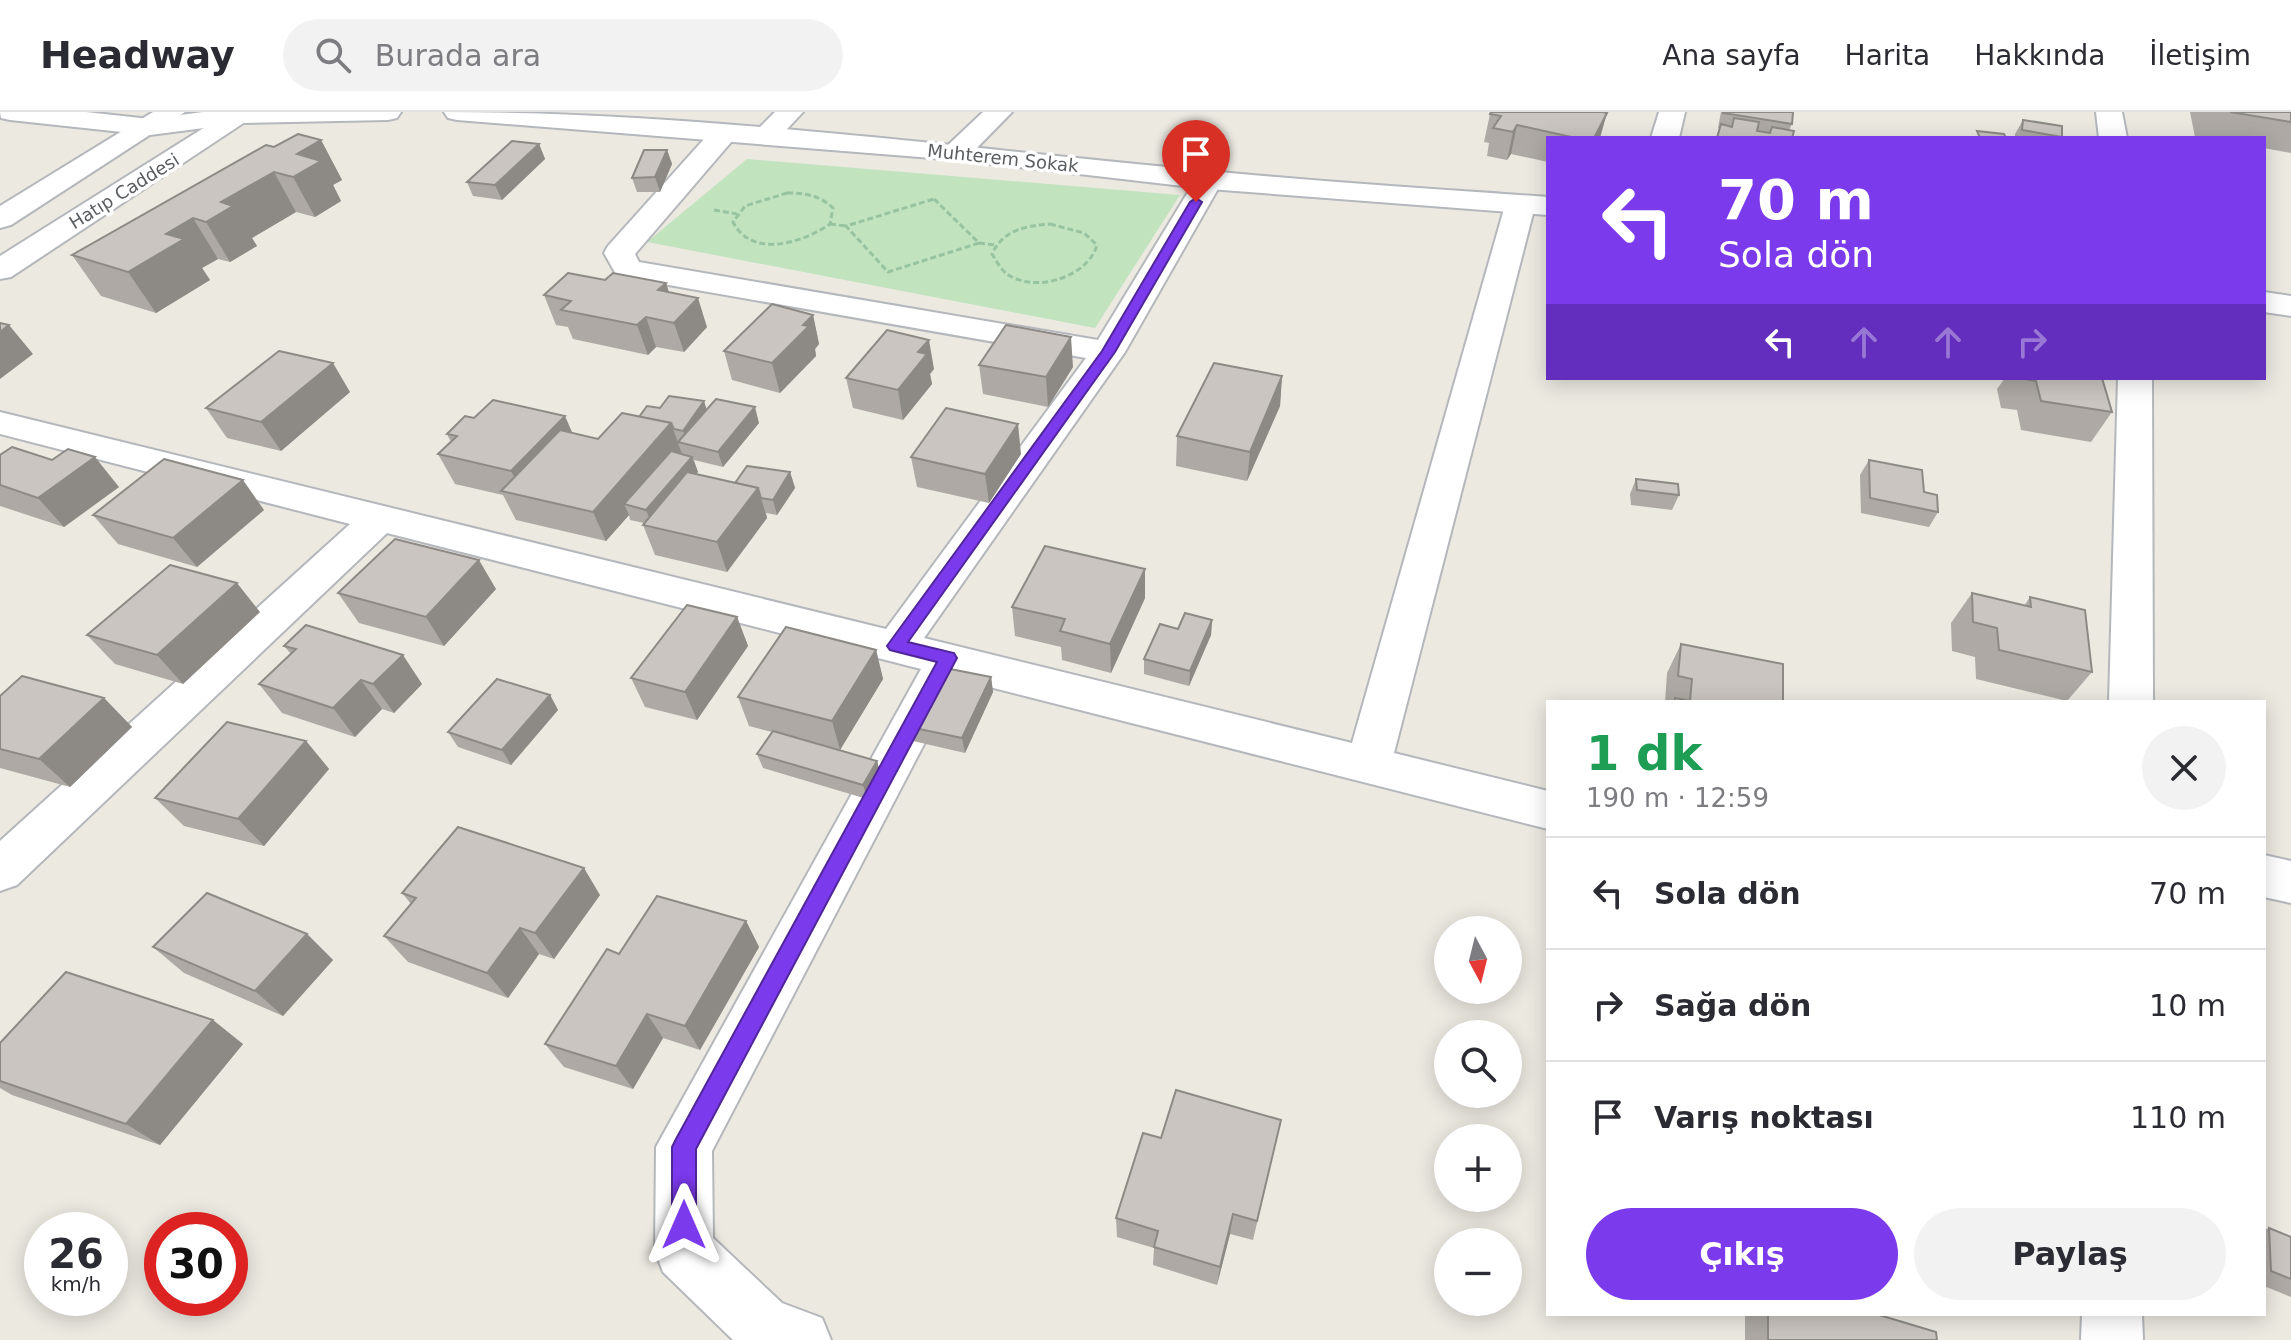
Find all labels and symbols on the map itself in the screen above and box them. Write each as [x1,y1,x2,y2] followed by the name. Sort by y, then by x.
[1162,120,1230,202] pin
[926,140,1080,176] street label: Muhterem Sokak
[65,149,183,233] street label: Hatıp Caddesi
[1434,916,1522,1004] north arrow
[642,1183,726,1267] position arrow
[144,1212,248,1316] speed limit sign: 30

